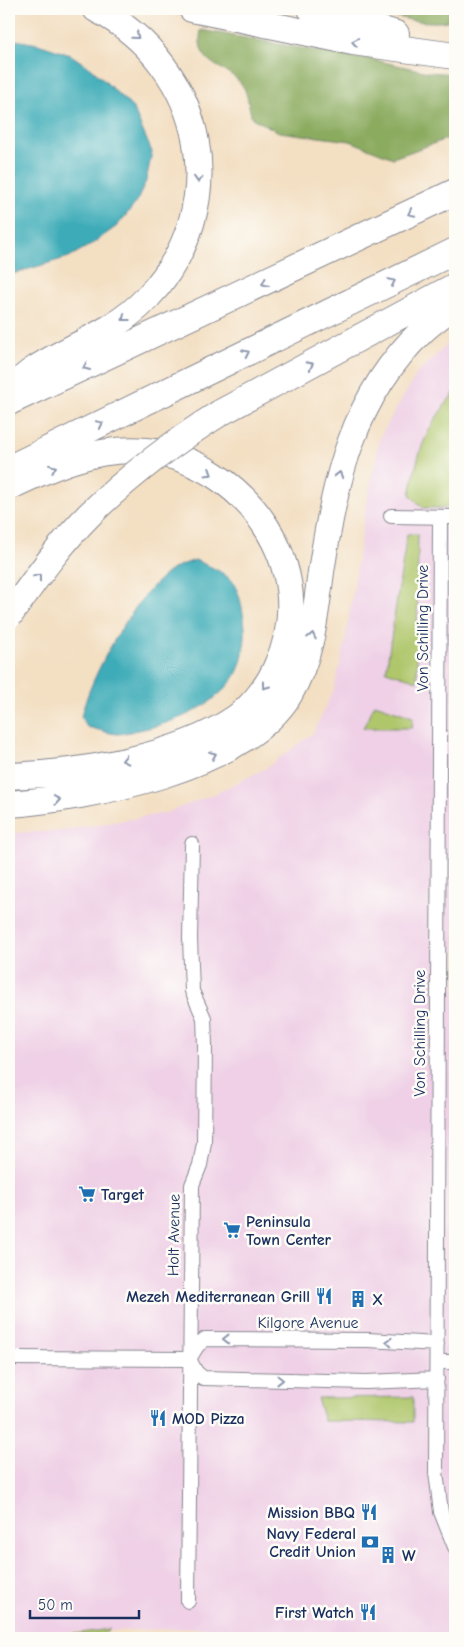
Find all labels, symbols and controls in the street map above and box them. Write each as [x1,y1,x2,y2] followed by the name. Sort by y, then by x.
[131,30,140,39] one-way arrow
[351,38,359,48] one-way arrow
[193,176,204,184] one-way arrow
[408,207,417,217] one-way arrow
[261,277,270,287] one-way arrow
[387,278,396,288] one-way arrow
[121,313,130,322] one-way arrow
[241,349,250,359] one-way arrow
[82,360,91,371] one-way arrow
[304,361,313,371] one-way arrow
[95,420,104,431] one-way arrow
[48,464,57,474] one-way arrow
[203,466,212,476] one-way arrow
[333,471,344,480] one-way arrow
[414,565,432,691] street label: Von Schilling Drive
[32,574,40,583] one-way arrow
[307,631,317,640] one-way arrow
[262,680,271,690] one-way arrow
[208,750,217,761] one-way arrow
[121,754,129,765] one-way arrow
[53,795,62,805] one-way arrow
[411,970,429,1096] street label: Von Schilling Drive
[77,1184,97,1204] supermarket icon: Target
[101,1186,145,1204] place label: Target
[164,1194,184,1276] street label: Holt Avenue
[246,1213,332,1249] place label: Peninsula Town Center
[222,1220,242,1240] supermarket icon: Peninsula Town Center
[314,1286,334,1306] restaurant icon: Mezeh Mediterranean Grill
[126,1288,310,1306] place label: Mezeh Mediterranean Grill
[348,1289,368,1309] building icon: X
[372,1291,383,1309] place label: X
[257,1314,359,1332] street label: Kilgore Avenue
[222,1334,230,1345] one-way arrow
[384,1336,392,1347] one-way arrow
[277,1375,285,1385] one-way arrow
[148,1408,168,1428] restaurant icon: MOD Pizza
[172,1410,245,1428] place label: MOD Pizza
[359,1502,379,1522] restaurant icon: Mission BBQ
[267,1504,355,1522] place label: Mission BBQ
[266,1525,356,1561] place label: Navy Federal Credit Union
[360,1532,380,1552] bank icon: Navy Federal Credit Union
[378,1545,398,1565] building icon: W
[402,1547,416,1565] place label: W
[30,1587,139,1619] scale bar
[38,1596,73,1614] text: 50 m
[358,1602,378,1622] restaurant icon: First Watch
[275,1604,354,1622] place label: First Watch

